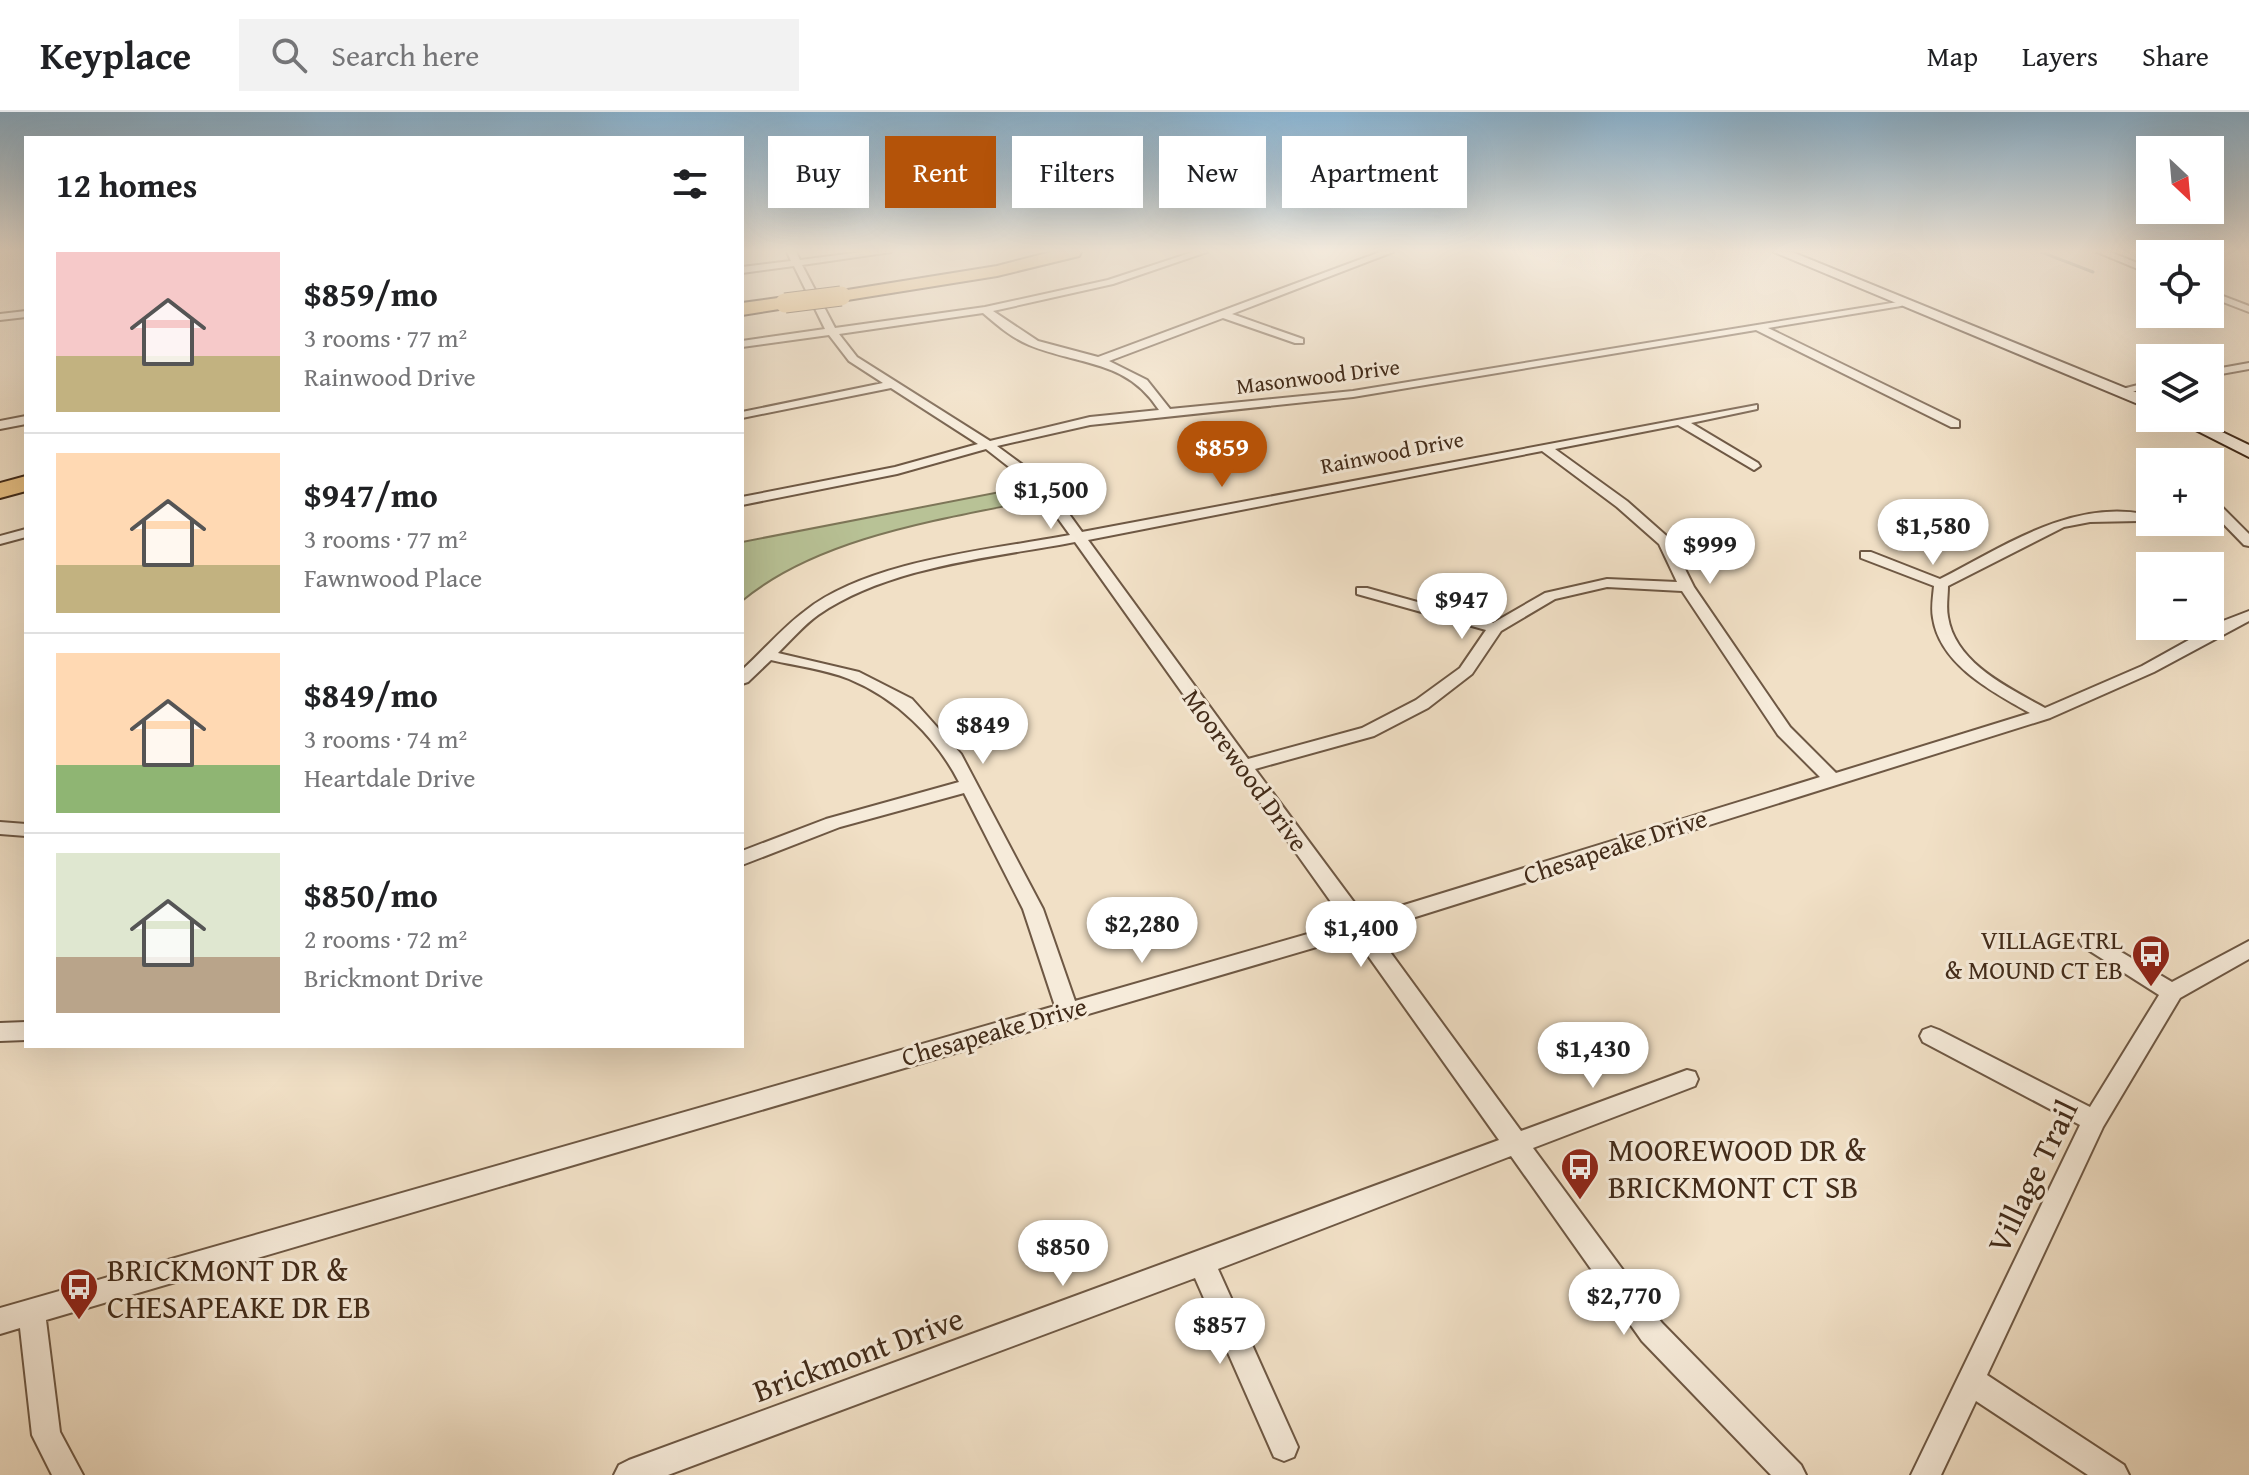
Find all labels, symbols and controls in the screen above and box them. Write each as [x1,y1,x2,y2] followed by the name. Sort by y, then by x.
[239,19,799,91] search box
[40,27,191,83] text: Keyplace
[267,33,311,77] icon: search
[331,33,479,77] text: Search here
[1927,35,1978,76] text: Map
[2022,35,2098,76] text: Layers
[2142,35,2209,76] text: Share
[768,136,869,208] chip: Buy
[885,136,996,208] chip: Rent
[1012,136,1143,208] chip: Filters
[1159,136,1266,208] chip: New
[1282,136,1467,208] chip: Apartment
[2136,136,2224,224] north arrow
[2136,136,2224,640] map controls
[56,160,197,209] text: 12 homes
[668,162,712,206] icon: filters
[2136,240,2224,328] button: locate
[304,269,438,318] text: $859/mo
[120,284,216,380] icon: home
[304,318,467,357] text: 3 rooms · 77 m²
[2136,344,2224,432] button: layers
[1234,350,1402,402] street label: Masonwood Drive
[304,357,476,396] text: Rainwood Drive
[1175,421,1269,489] pin: $859
[1318,422,1466,482] street label: Rainwood Drive
[1195,427,1249,466] text: $859
[2136,448,2224,536] button: +
[986,463,1116,531] pin: $1,500
[1014,469,1088,508] text: $1,500
[304,470,438,519] text: $947/mo
[120,485,216,581] icon: home
[1868,499,1998,567] pin: $1,580
[1896,505,1970,544] text: $1,580
[1663,518,1757,586] pin: $999
[304,519,467,558] text: 3 rooms · 77 m²
[1683,524,1737,563] text: $999
[2136,552,2224,640] button: −
[304,558,482,597] text: Fawnwood Place
[1415,573,1509,641] pin: $947
[1435,579,1489,618] text: $947
[304,670,438,719] text: $849/mo
[1174,681,1318,859] street label: Moorewood Drive
[120,685,216,781] icon: home
[936,698,1030,766] pin: $849
[956,704,1010,743] text: $849
[304,719,467,758] text: 3 rooms · 74 m²
[304,758,475,797] text: Heartdale Drive
[1518,798,1712,894] street label: Chesapeake Drive
[304,870,438,919] text: $850/mo
[120,885,216,981] icon: home
[1077,897,1207,965] pin: $2,280
[1296,901,1426,969] pin: $1,400
[1105,903,1179,942] text: $2,280
[1324,907,1398,946] text: $1,400
[304,919,467,958] text: 2 rooms · 72 m²
[1945,920,2123,989] place label: VILLAGE TRL & MOUND CT EB
[2130,933,2172,988] bus stop icon: VILLAGE TRL & MOUND CT EB
[304,958,483,997] text: Brickmont Drive
[897,986,1091,1076] street label: Chesapeake Drive
[1528,1022,1658,1090] pin: $1,430
[1556,1028,1630,1067] text: $1,430
[1975,1092,2089,1260] street label: Village Trail
[1608,1126,1867,1210] place label: MOOREWOOD DR & BRICKMONT CT SB
[1559,1146,1601,1201] bus stop icon: MOOREWOOD DR & BRICKMONT CT SB
[1016,1220,1110,1288] pin: $850
[1036,1226,1090,1265] text: $850
[107,1246,371,1330] place label: BRICKMONT DR & CHESAPEAKE DR EB
[58,1266,100,1321] bus stop icon: BRICKMONT DR & CHESAPEAKE DR EB
[1559,1269,1689,1337] pin: $2,770
[1587,1275,1661,1314] text: $2,770
[746,1294,970,1414] street label: Brickmont Drive
[1173,1298,1267,1366] pin: $857
[1193,1304,1247,1343] text: $857

